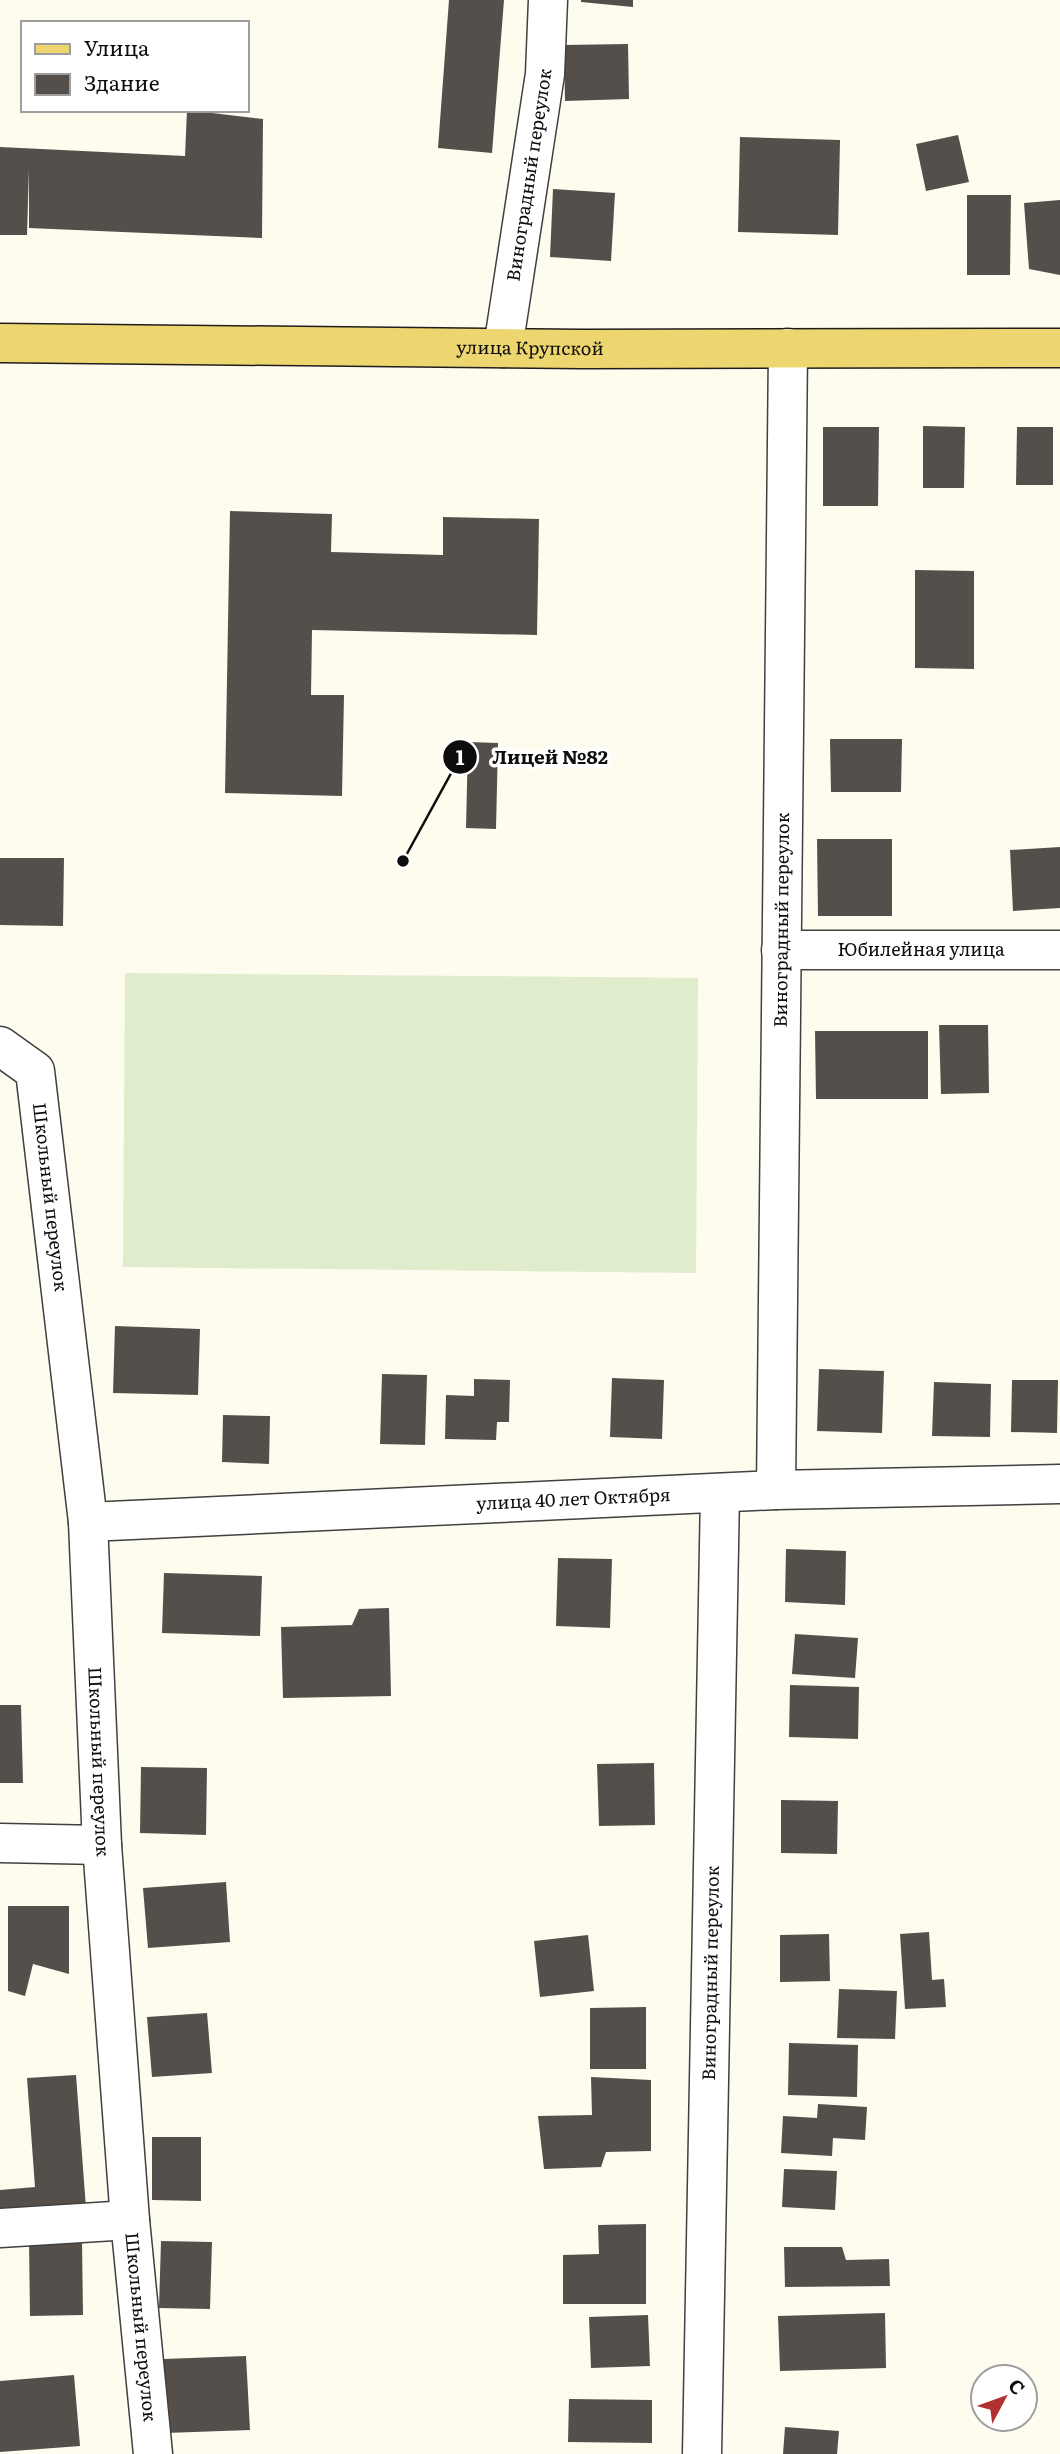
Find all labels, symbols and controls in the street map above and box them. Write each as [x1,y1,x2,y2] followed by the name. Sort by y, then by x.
[21,21,248,112] legend
[84,31,150,62] text: Улица
[84,66,160,97] text: Здание
[498,66,558,283] street label: Виноградный переулок
[456,333,604,361] street label: улица Крупской
[443,737,622,777] callout: Лицей №82
[456,740,465,771] text: 1
[492,742,608,770] text: Лицей №82
[766,812,795,1028] street label: Виноградный переулок
[837,935,1005,962] street label: Юбилейная улица
[27,1101,76,1293] street label: Школьный переулок
[476,1480,671,1516] street label: улица 40 лет Октября
[82,1666,118,1858] street label: Школьный переулок
[694,1865,725,2081] street label: Виноградный переулок
[119,2231,165,2423] street label: Школьный переулок
[969,2363,1039,2433] north arrow
[1003,2372,1033,2400] text: С

